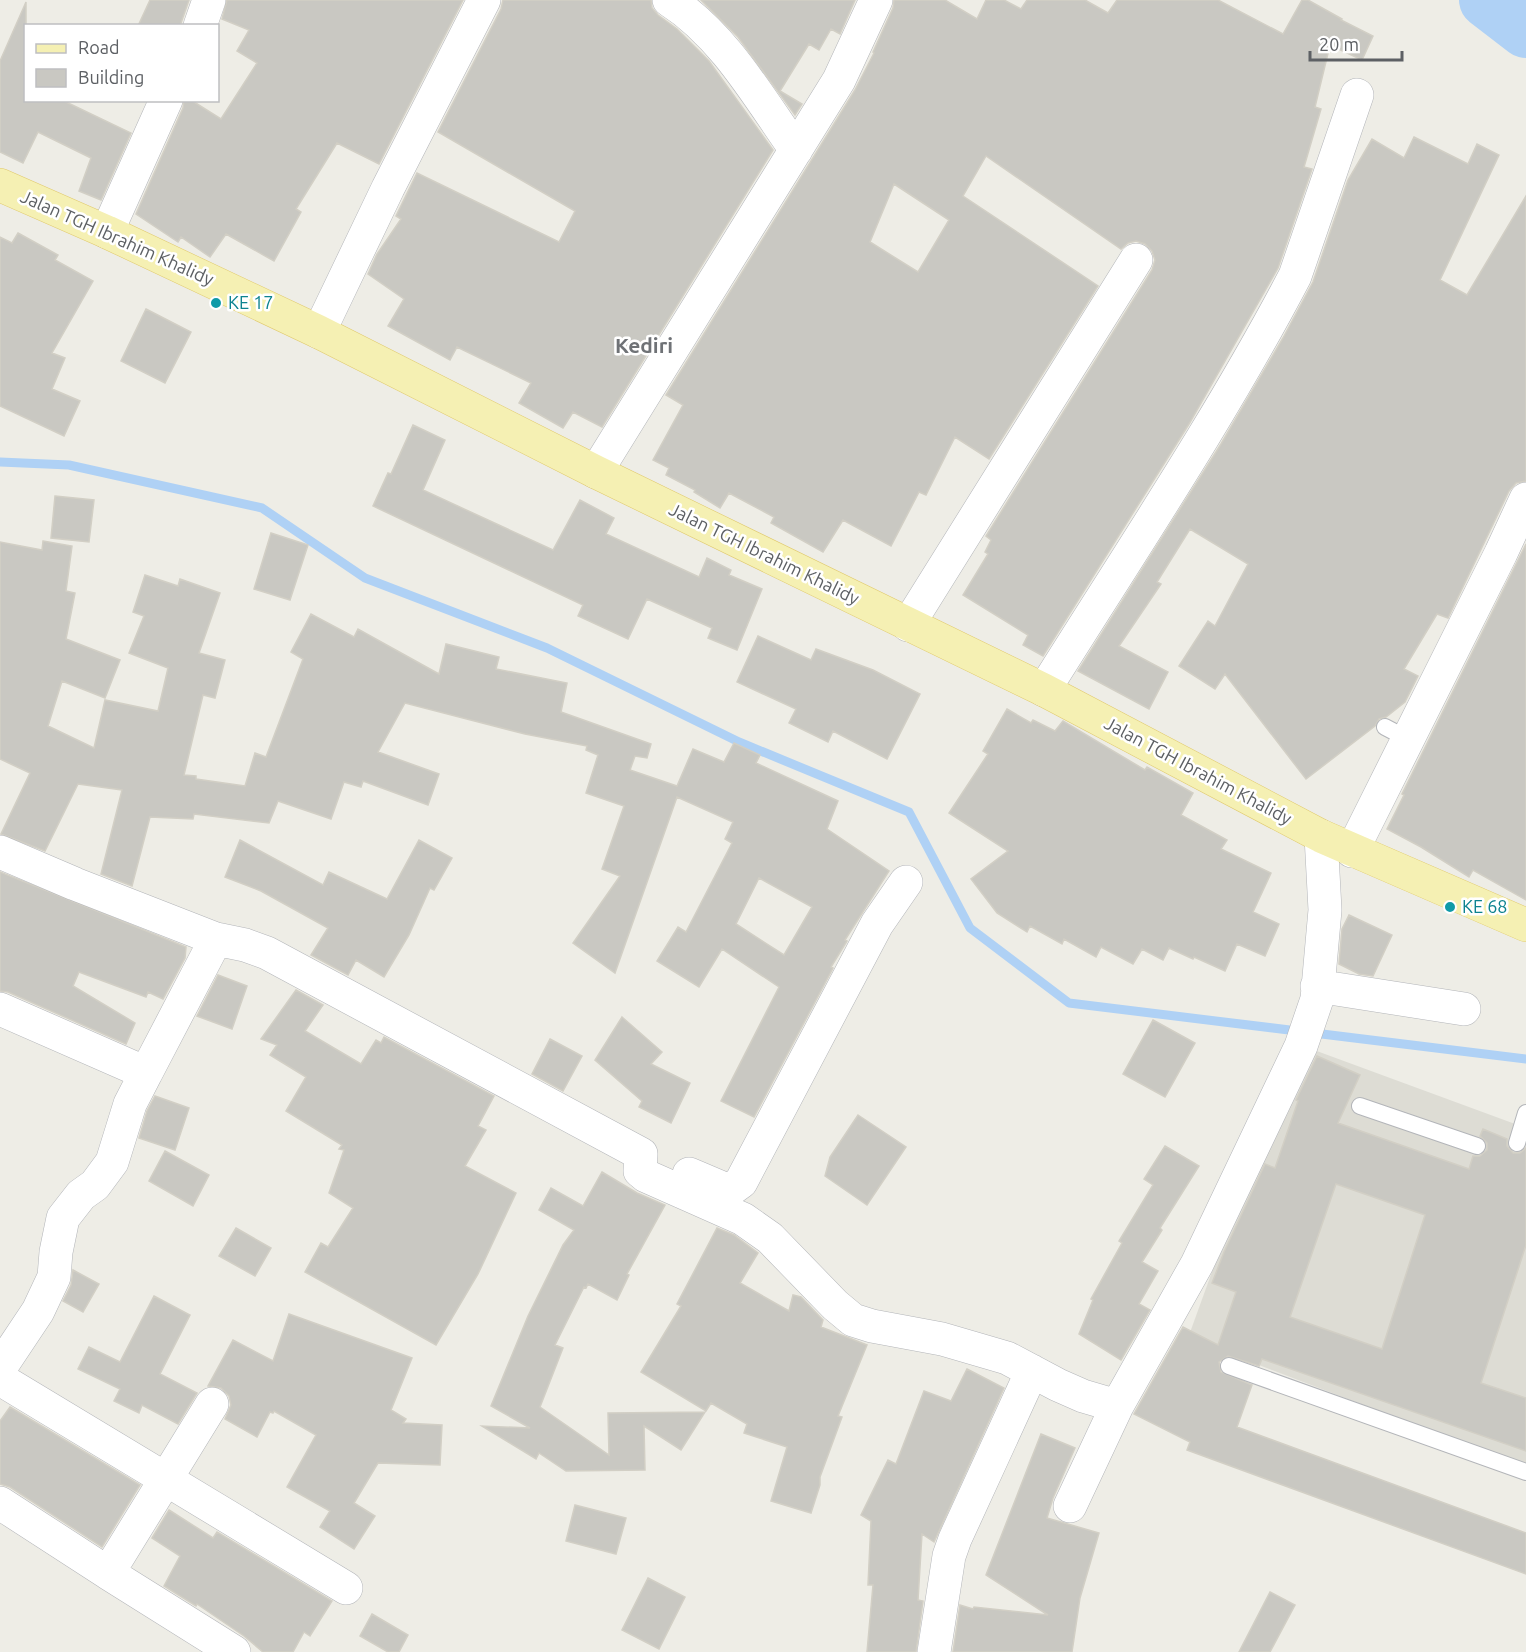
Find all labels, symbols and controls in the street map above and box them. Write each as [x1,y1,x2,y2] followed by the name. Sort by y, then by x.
[24,24,219,102] legend
[1310,24,1402,62] scale bar
[1319,34,1359,54] text: 20 m
[78,37,120,57] text: Road
[78,67,144,87] text: Building
[18,185,217,289] street label: Jalan TGH Ibrahim Khalidy
[228,292,274,312] place label: KE 17
[209,296,223,310] marker: KE 17
[615,333,673,357] district label: Kediri
[666,498,863,608] street label: Jalan TGH Ibrahim Khalidy
[1101,712,1296,828] street label: Jalan TGH Ibrahim Khalidy
[1462,896,1508,916] place label: KE 68
[1443,900,1457,914] marker: KE 68

